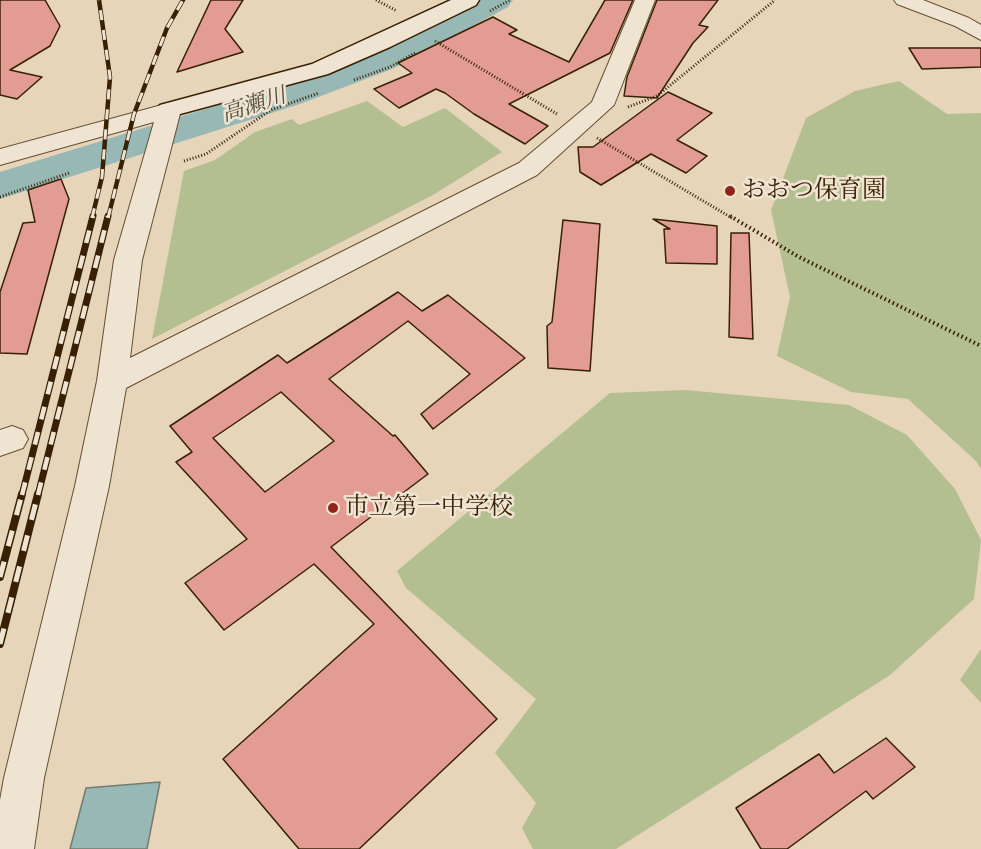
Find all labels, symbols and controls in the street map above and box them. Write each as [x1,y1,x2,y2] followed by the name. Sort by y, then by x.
[219,83,289,129] water label: 高瀬川
[742,177,886,205] place label: おおつ保育園
[723,184,737,198] marker: おおつ保育園
[345,494,513,522] place label: 市立第一中学校
[326,501,340,515] marker: 市立第一中学校

